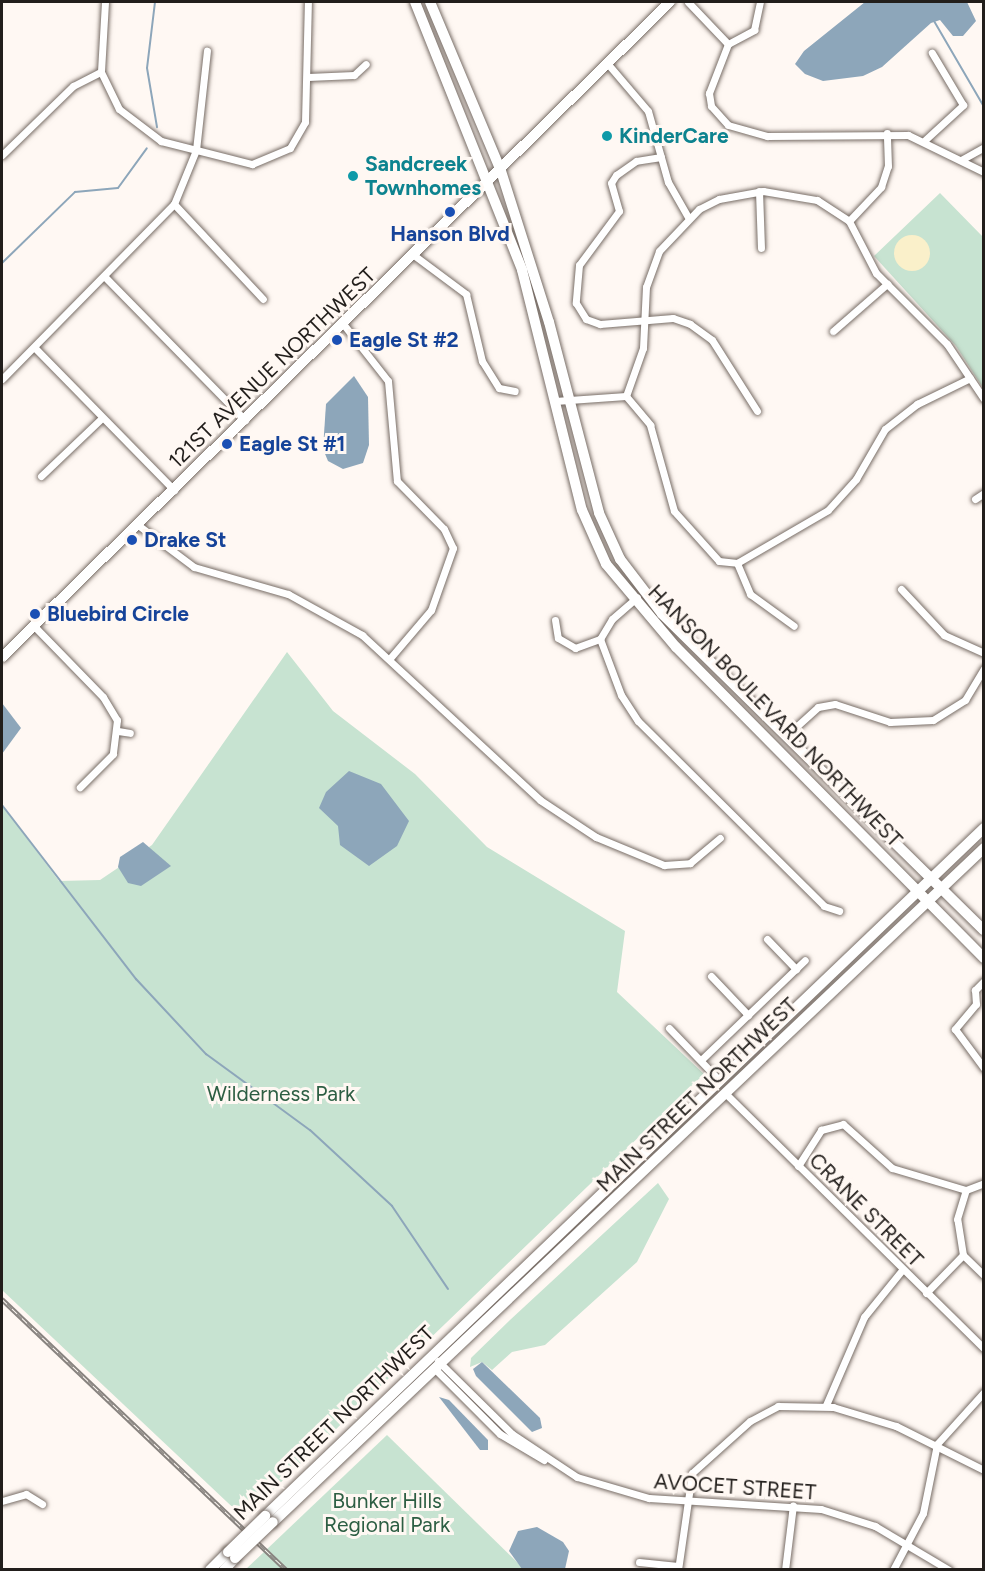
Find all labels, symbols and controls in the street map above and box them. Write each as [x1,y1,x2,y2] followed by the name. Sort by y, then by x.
[619,123,729,149] place label: KinderCare
[600,129,614,143] marker: KinderCare
[365,151,481,201] place label: Sandcreek Townhomes
[346,169,360,183] marker: Sandcreek Townhomes
[443,205,457,219] marker: Hanson Blvd
[390,221,510,247] place label: Hanson Blvd
[163,262,381,474] street label: 121ST AVENUE NORTHWEST
[349,327,459,353] place label: Eagle St #2
[330,333,344,347] marker: Eagle St #2
[239,431,345,457] place label: Eagle St #1
[220,437,234,451] marker: Eagle St #1
[144,527,226,553] place label: Drake St
[125,533,139,547] marker: Drake St
[643,580,907,852] street label: HANSON BOULEVARD NORTHWEST
[47,601,189,627] place label: Bluebird Circle
[28,607,42,621] marker: Bluebird Circle
[592,993,802,1197] street label: MAIN STREET NORTHWEST
[207,1081,355,1107] park label: Wilderness Park
[804,1148,928,1272] street label: CRANE STREET
[229,1321,439,1525] street label: MAIN STREET NORTHWEST
[653,1469,817,1505] street label: AVOCET STREET
[324,1488,450,1538] park label: Bunker Hills Regional Park

